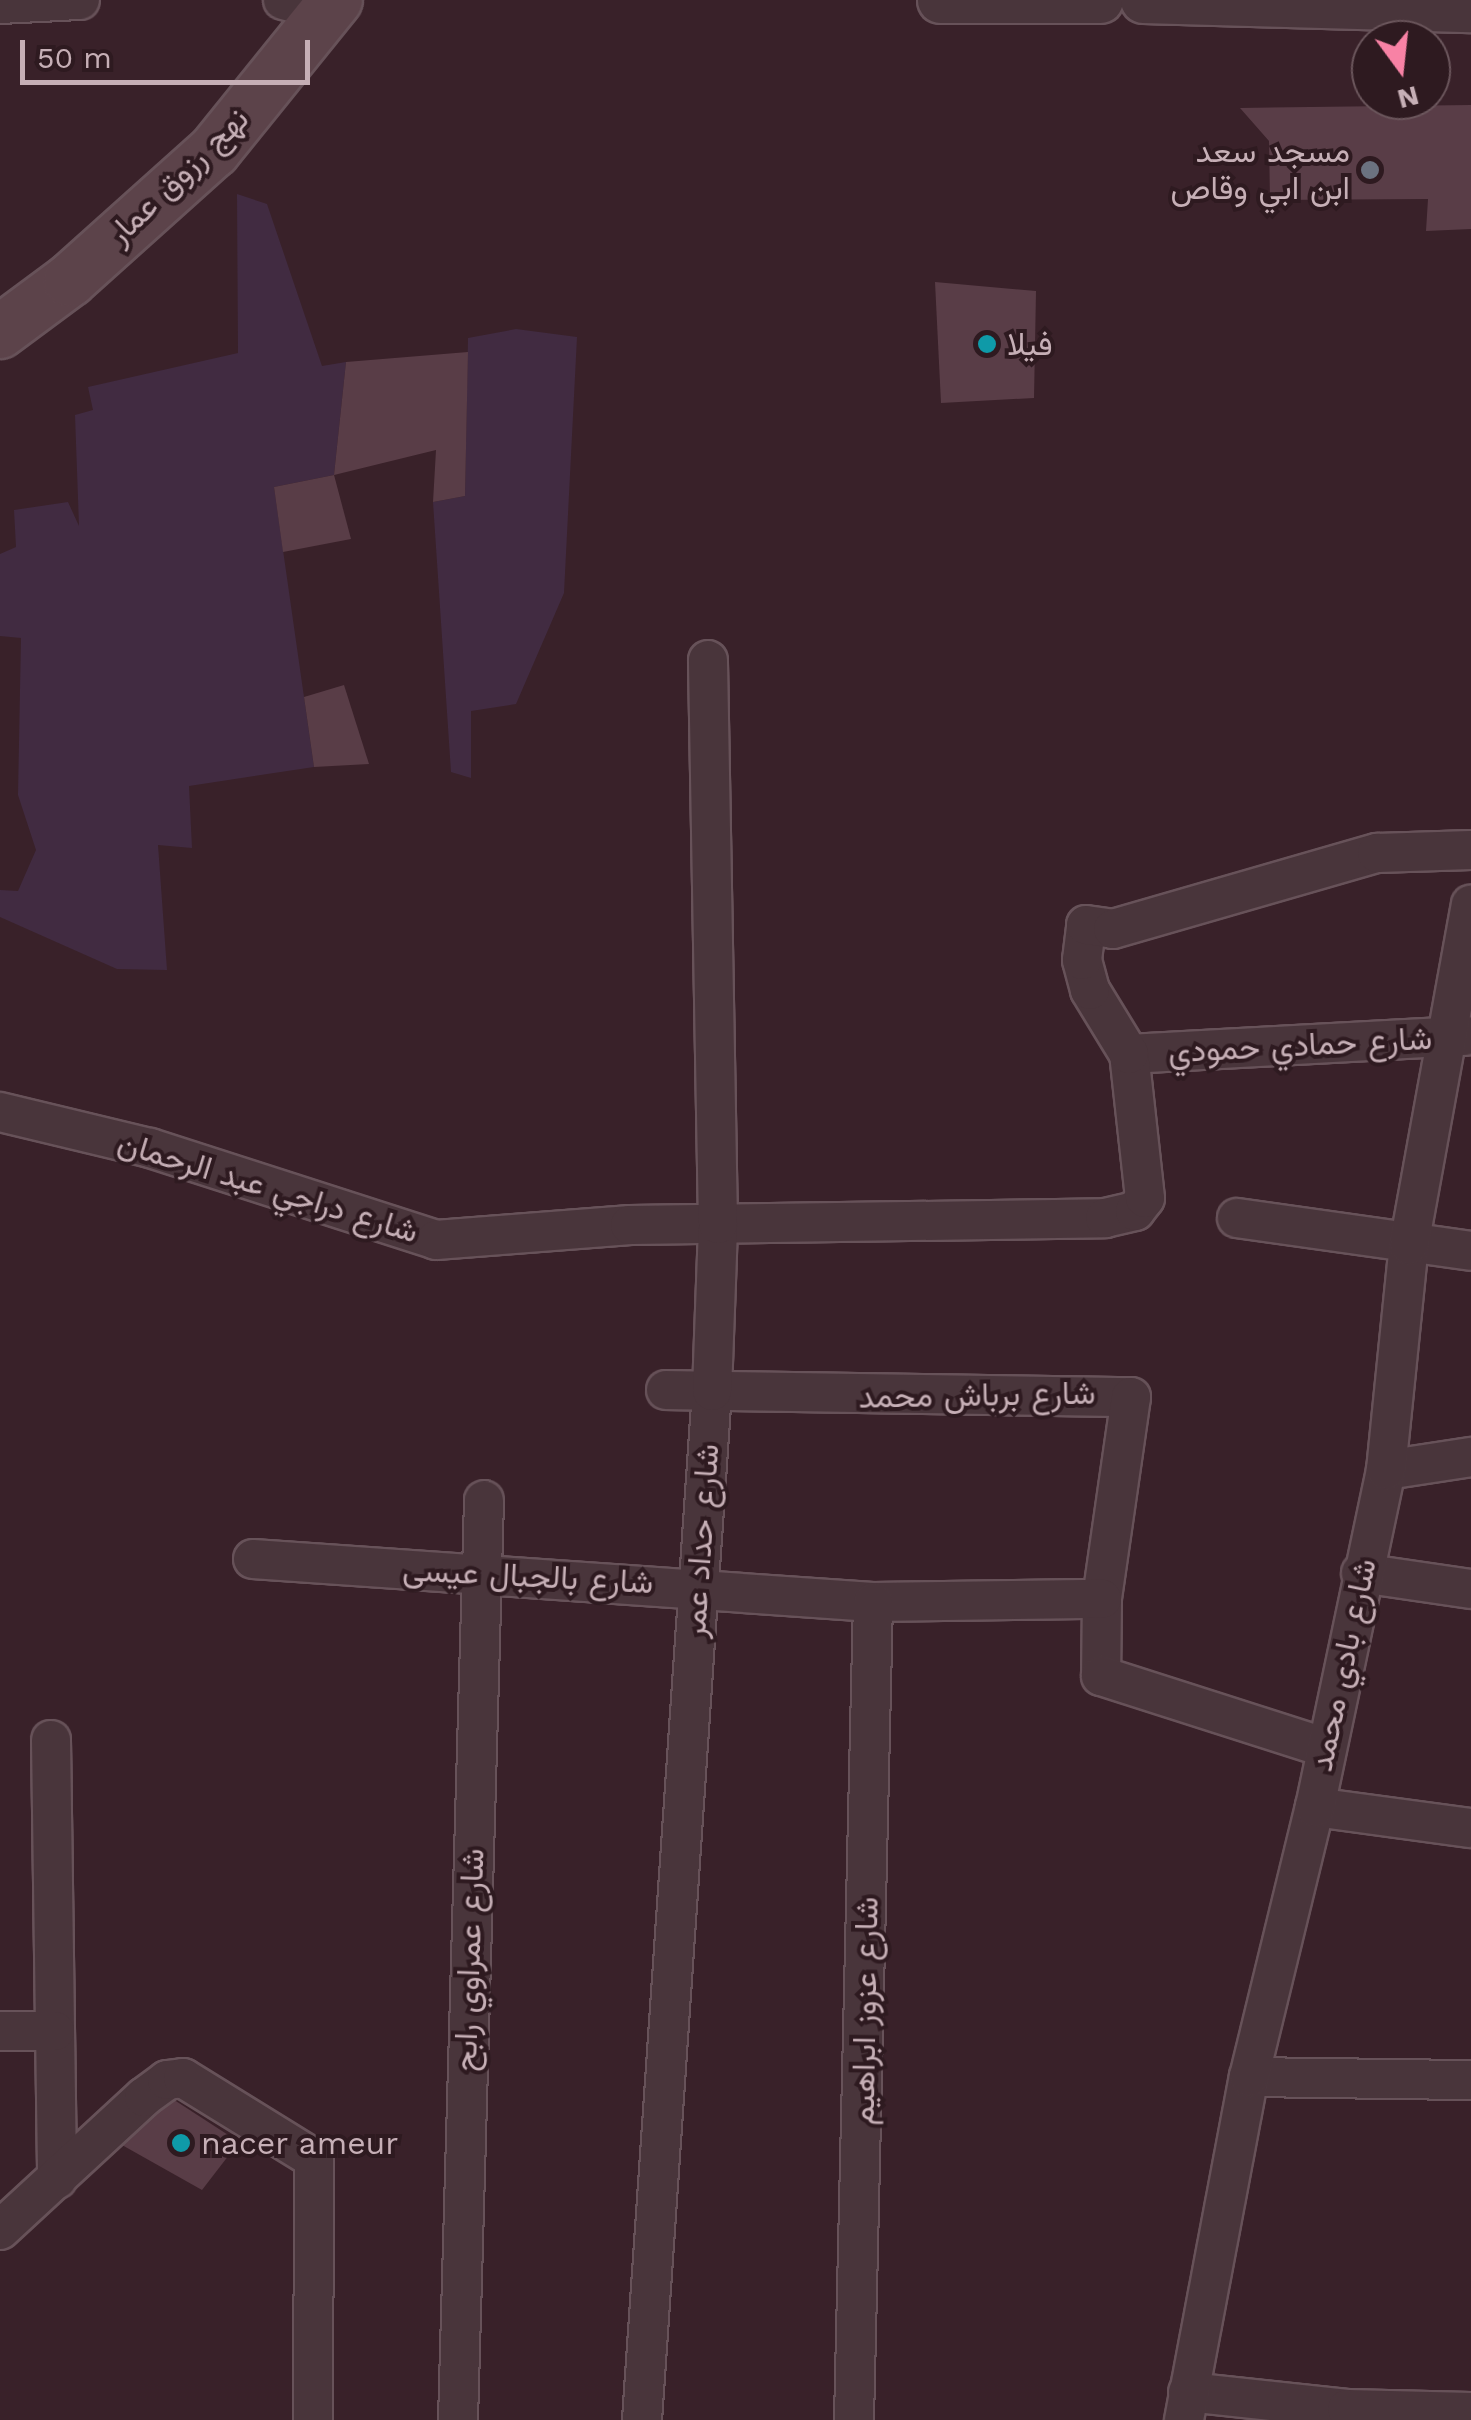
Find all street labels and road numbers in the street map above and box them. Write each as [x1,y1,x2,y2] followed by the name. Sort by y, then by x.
[100,99,256,253] street label: نهج رزوق عمار
[1167,1019,1433,1071] street label: شارع حمادي حمودي
[113,1123,423,1251] street label: شارع دراجي عبد الرحمان
[858,1374,1096,1416] street label: شارع برباش محمد
[675,1443,727,1639] street label: شارع حداد عمر
[402,1550,654,1602] street label: شارع بالجبال عيسى
[1302,1555,1384,1775] street label: شارع بادي محمد
[446,1848,492,2072] street label: شارع عمراوي رابح
[844,1896,886,2126] street label: شارع عزوز ابراهيم

